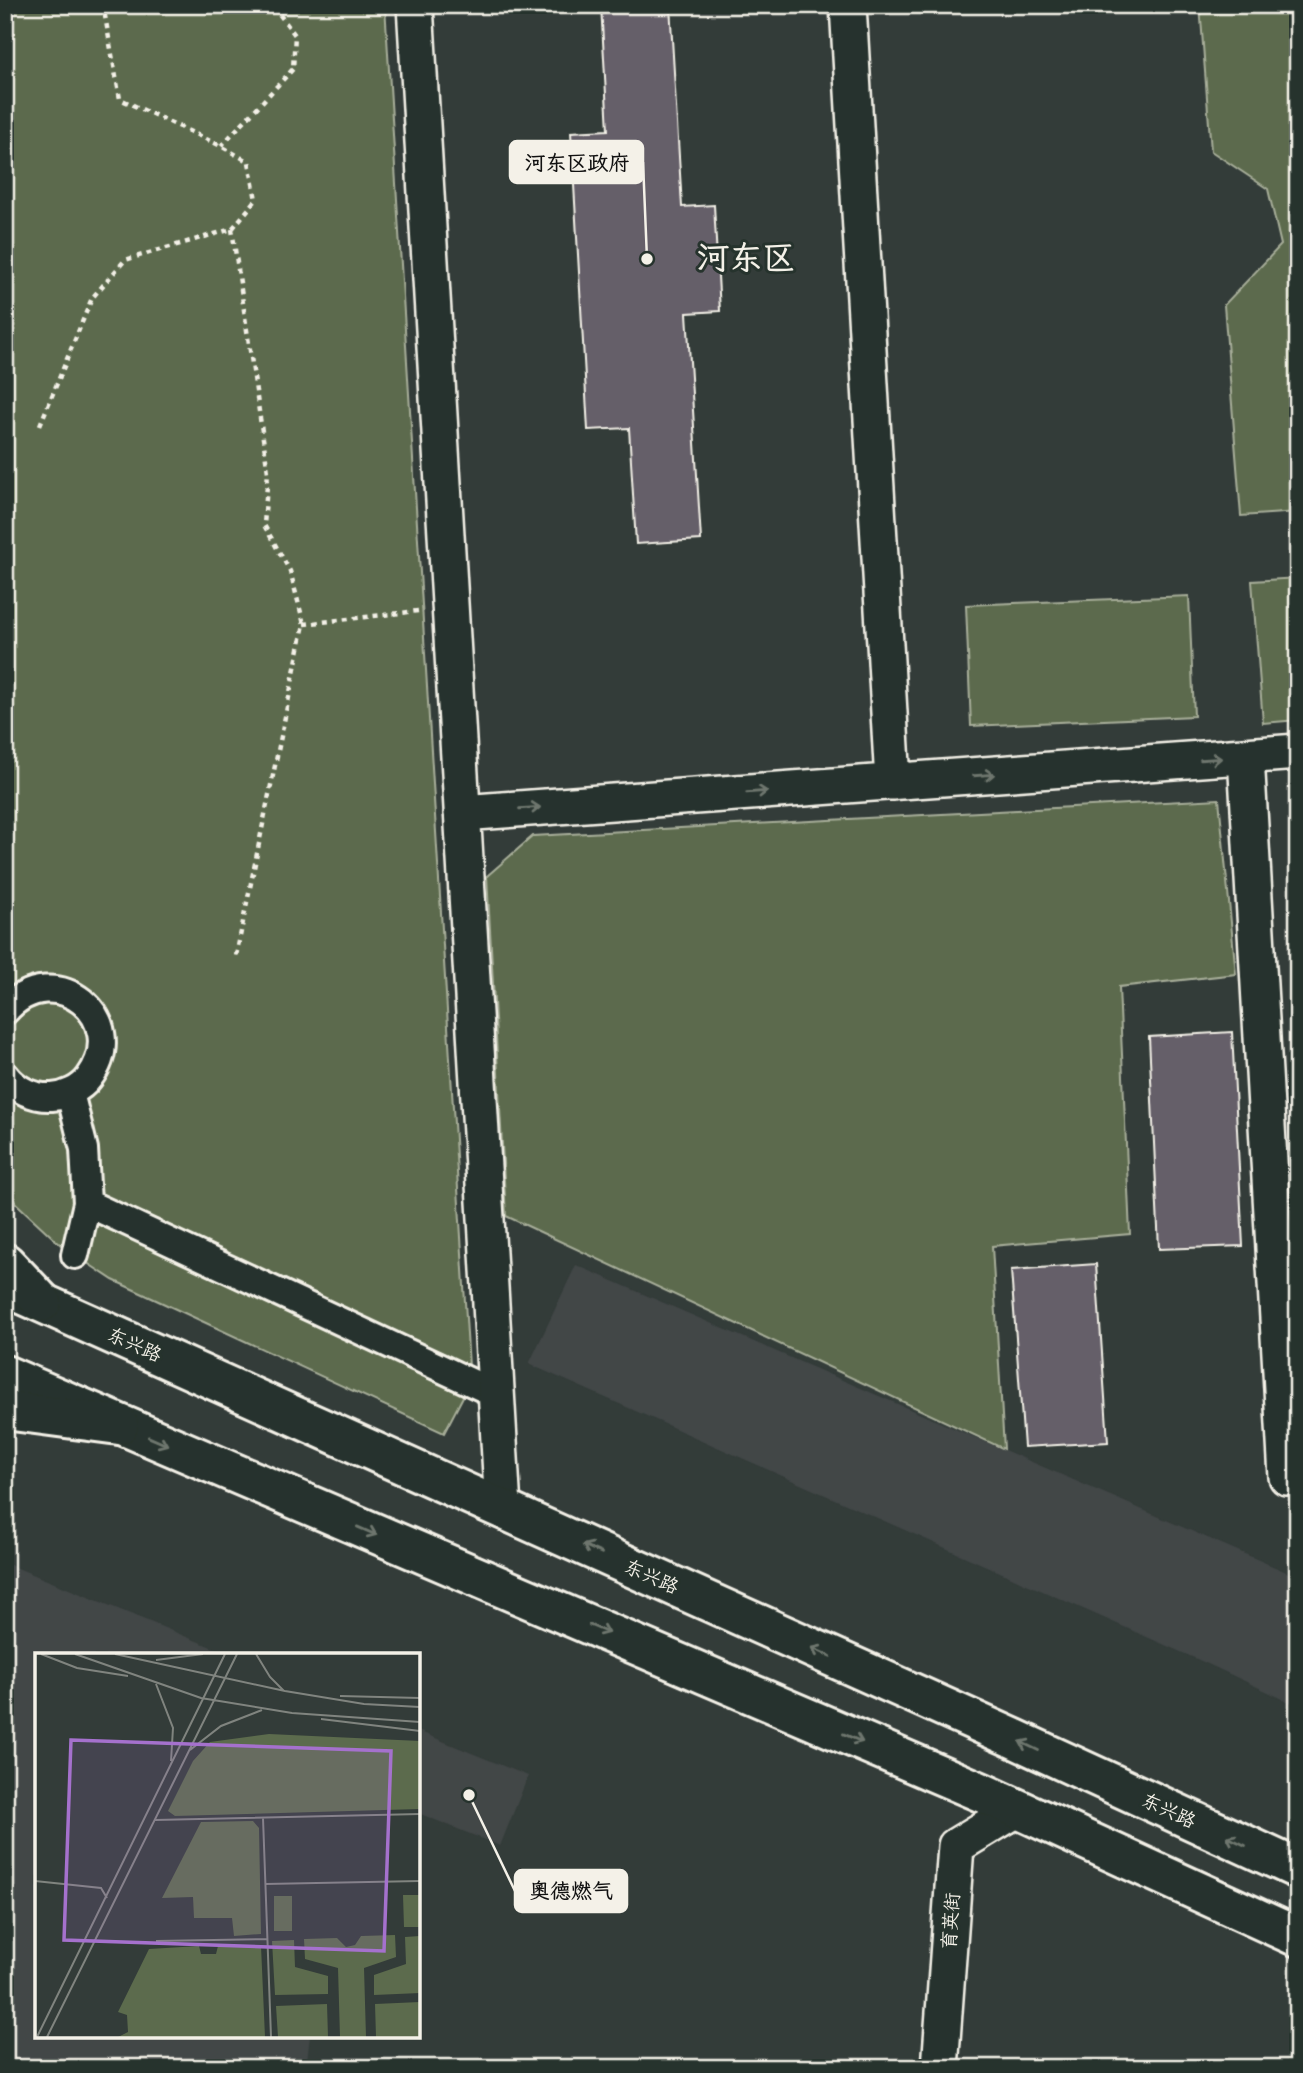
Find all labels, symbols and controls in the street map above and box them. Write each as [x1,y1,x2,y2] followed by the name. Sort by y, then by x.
[510,141,643,183] callout: 河东区政府
[525,149,630,177] text: 河东区政府
[697,235,796,280] district label: 河东区
[1199,752,1221,765] one-way arrow
[972,768,995,781] one-way arrow
[745,785,768,798] one-way arrow
[518,801,541,814] one-way arrow
[104,1321,166,1367] street label: 东兴路
[146,1436,168,1449] one-way arrow
[356,1525,377,1538] one-way arrow
[581,1542,603,1555] one-way arrow
[621,1553,683,1599] street label: 东兴路
[587,1624,609,1637] one-way arrow
[811,1645,833,1658] one-way arrow
[35,1653,420,2038] inset map
[842,1732,863,1745] one-way arrow
[1019,1738,1040,1752] one-way arrow
[1138,1787,1200,1834] street label: 东兴路
[1226,1833,1247,1847] one-way arrow
[515,1870,627,1912] callout: 奥德燃气
[529,1877,613,1905] text: 奥德燃气
[936,1892,965,1950] street label: 育英街

